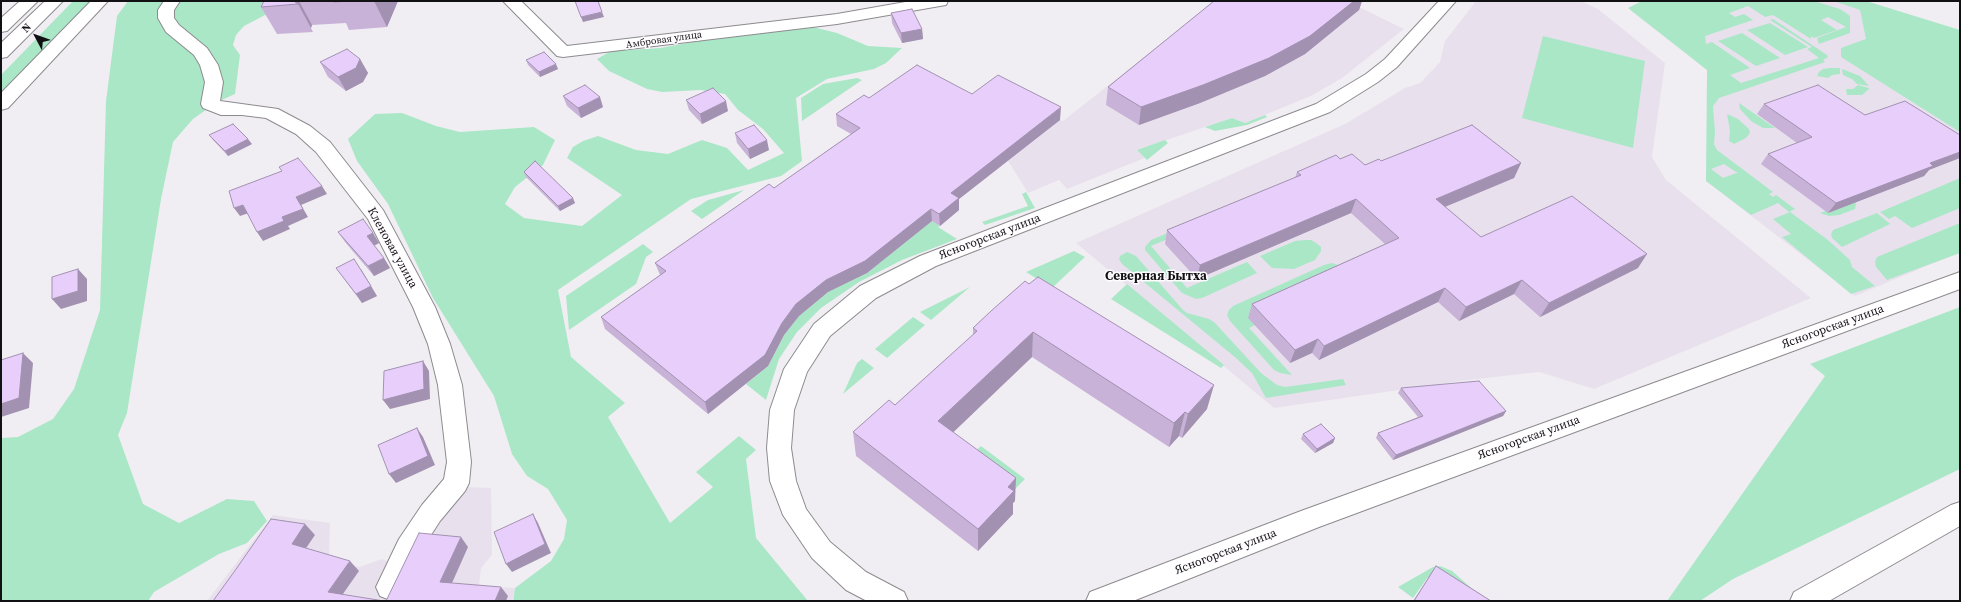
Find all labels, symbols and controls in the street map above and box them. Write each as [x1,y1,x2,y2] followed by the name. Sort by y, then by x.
[16,16,56,56] north arrow
[18,20,35,36] text: N
[625,29,703,51] street label: Амбровая улица
[364,205,420,291] street label: Кленовая улица
[937,211,1043,263] street label: Ясногорская улица
[1105,269,1207,285] district label: Северная Бытха
[1780,302,1886,352] street label: Ясногорская улица
[1476,413,1582,463] street label: Ясногорская улица
[1173,526,1279,578] street label: Ясногорская улица

